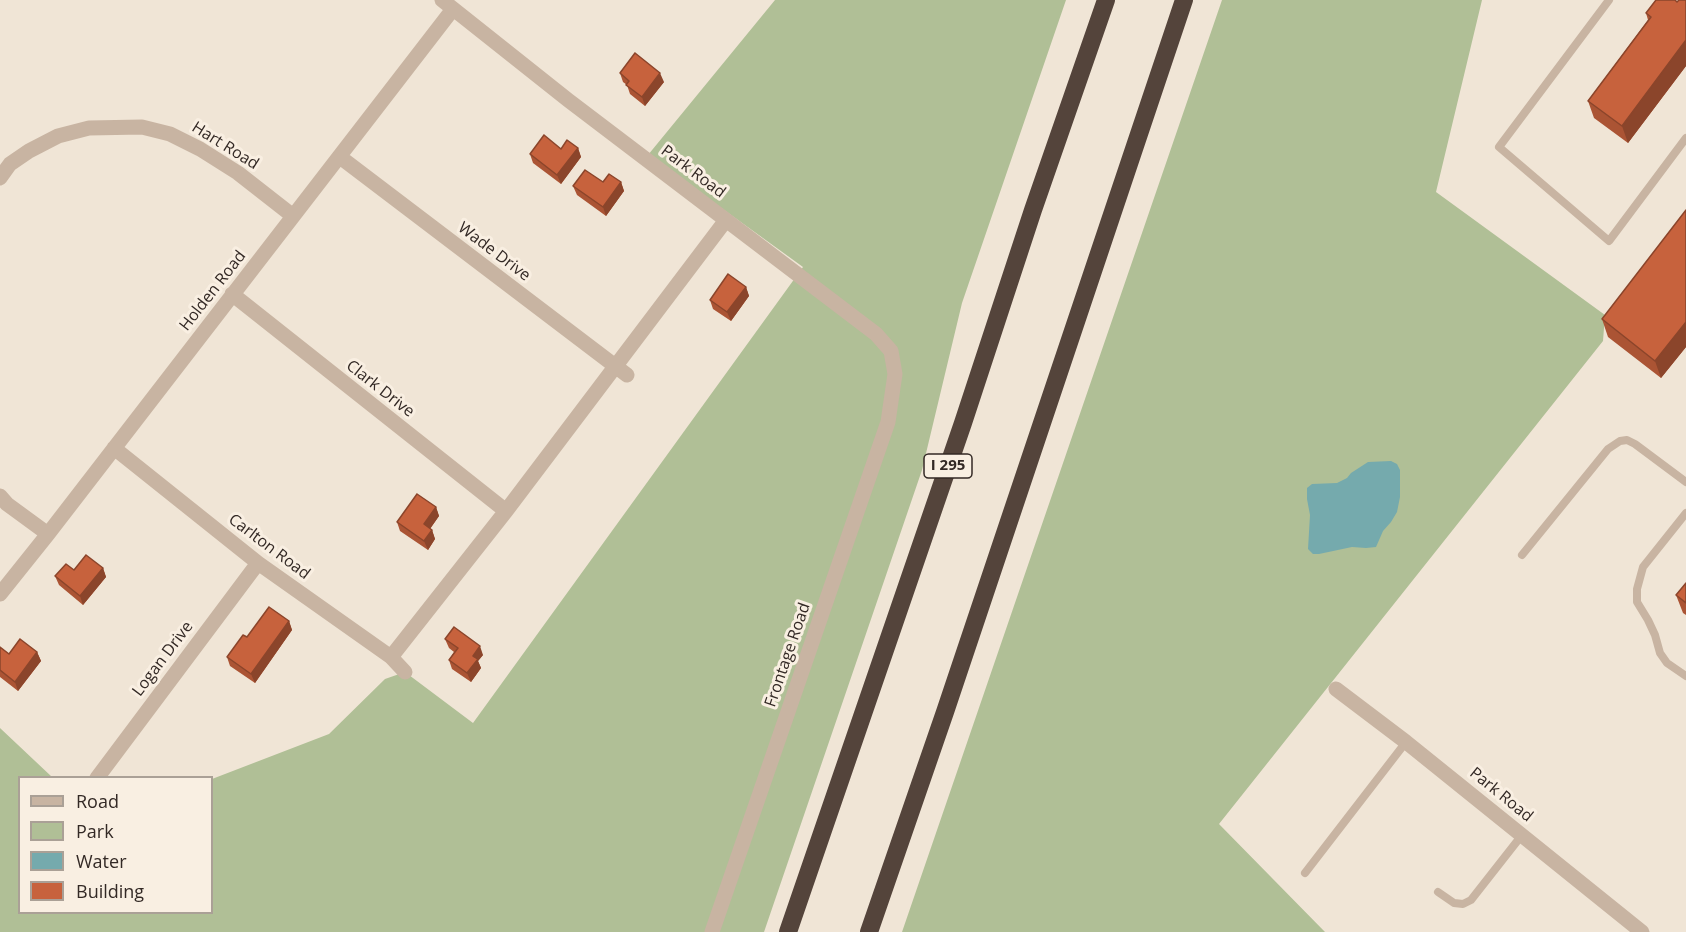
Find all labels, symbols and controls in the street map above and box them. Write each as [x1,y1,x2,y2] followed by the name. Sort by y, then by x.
[188,118,262,174] street label: Hart Road
[657,142,729,202] street label: Park Road
[454,219,534,285] street label: Wade Drive
[176,247,250,335] street label: Holden Road
[342,356,418,422] street label: Clark Drive
[924,454,972,478] road number: I 295
[224,510,314,584] street label: Carlton Road
[761,600,815,710] street label: Frontage Road
[129,618,197,700] street label: Logan Drive
[1466,764,1536,826] street label: Park Road
[18,776,213,914] legend
[76,789,119,813] text: Road
[76,819,114,843] text: Park
[76,849,127,873] text: Water
[76,879,144,903] text: Building

